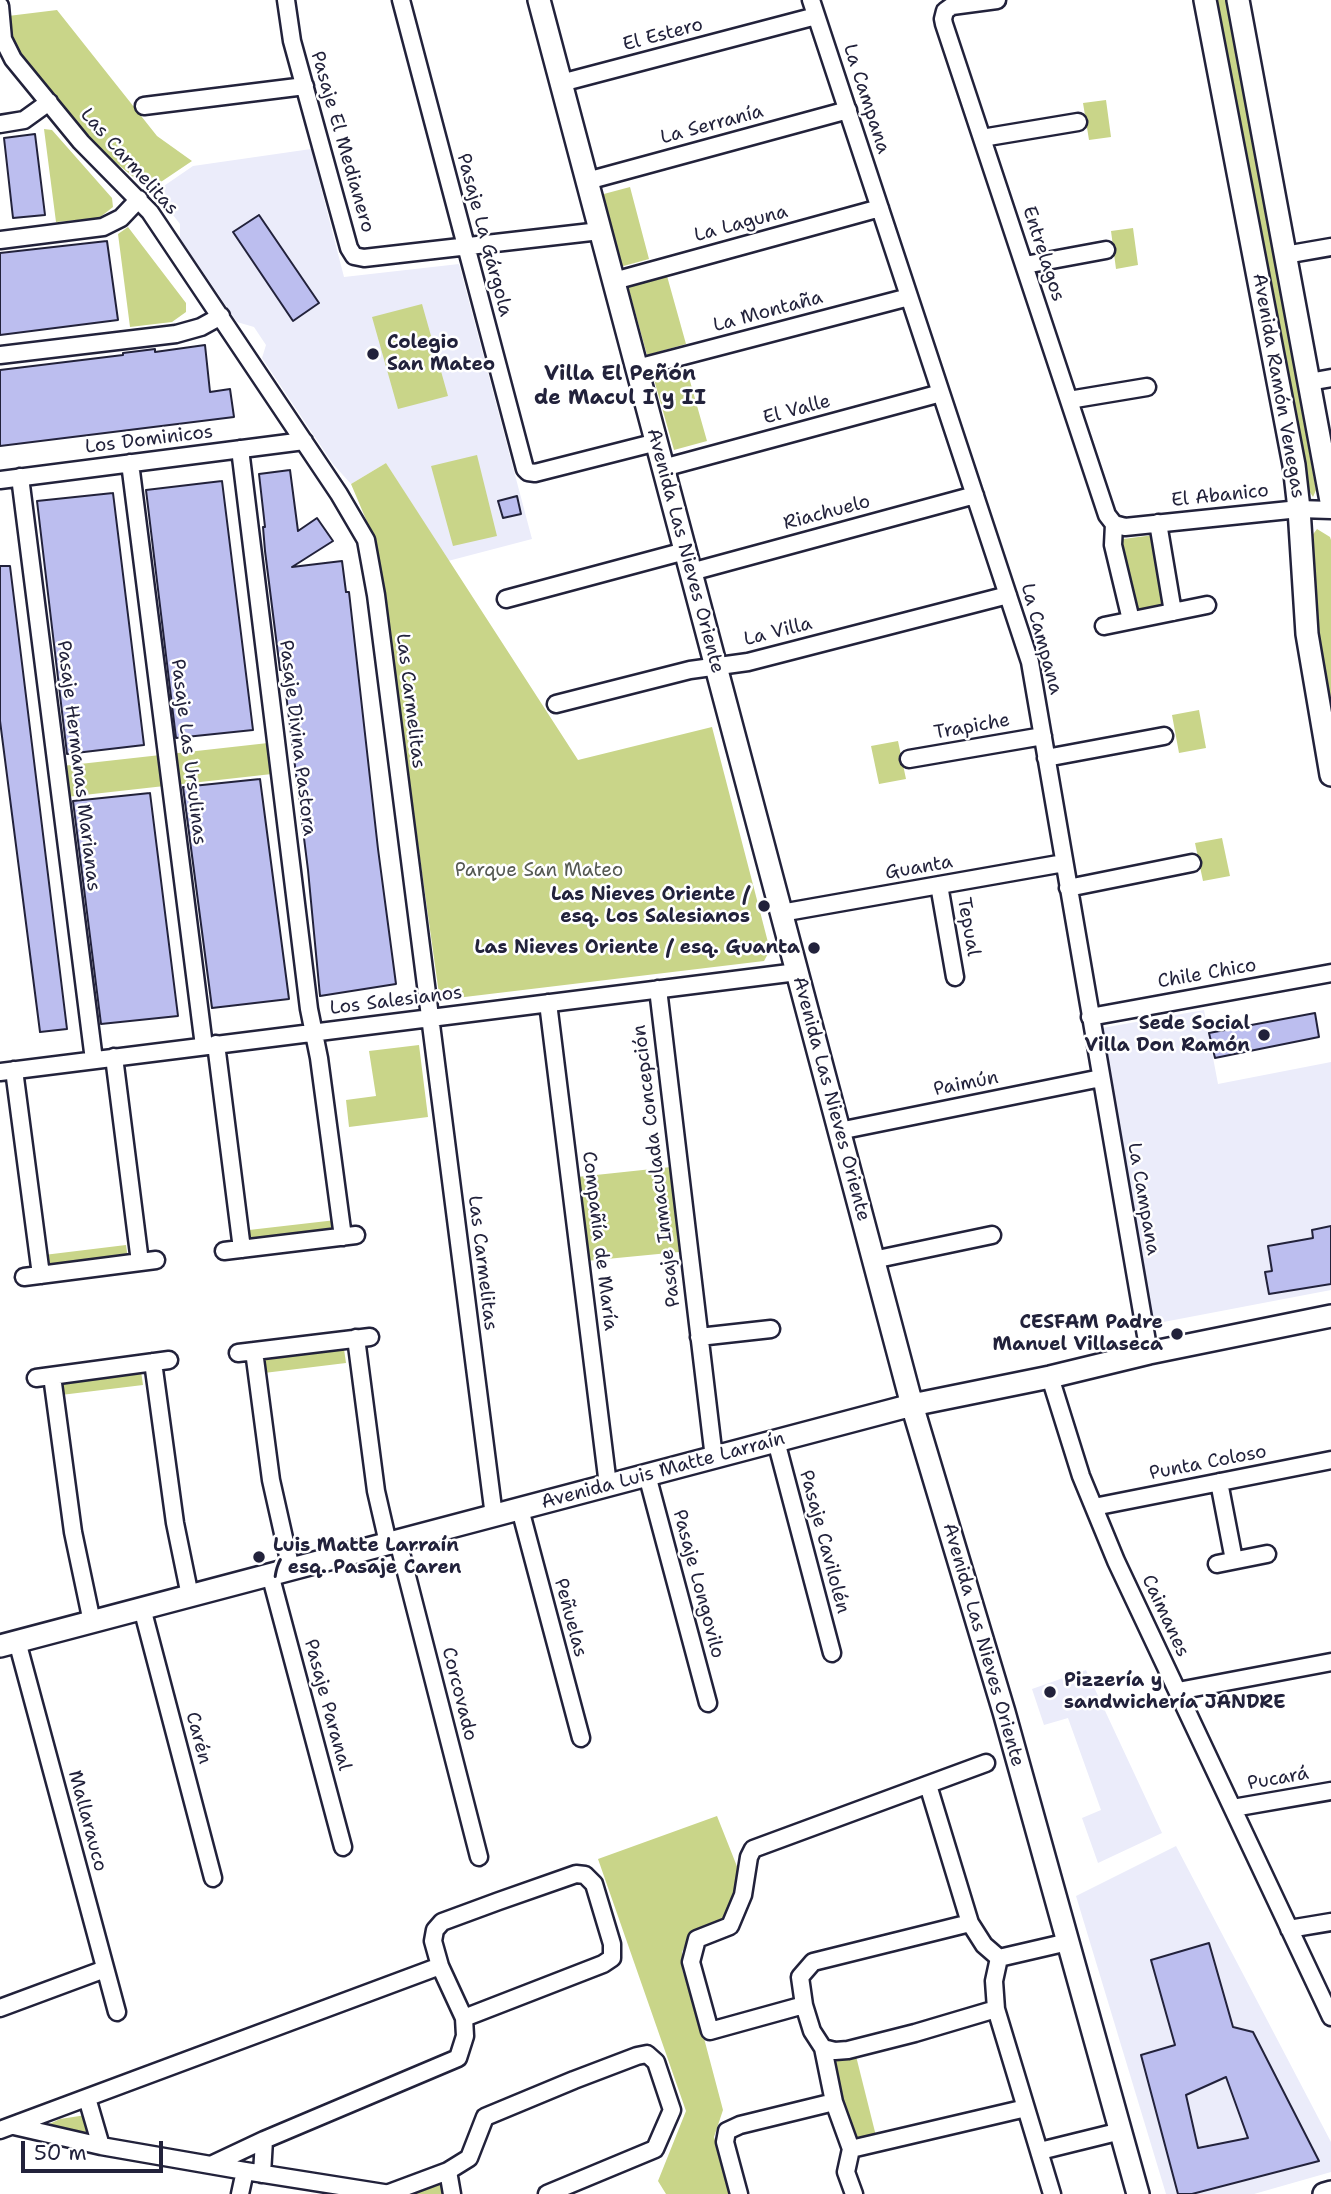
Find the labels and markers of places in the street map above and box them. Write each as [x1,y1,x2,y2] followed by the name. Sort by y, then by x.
[387,332,495,376] place label: Colegio San Mateo
[365,346,381,362] marker: Colegio San Mateo
[551,884,750,928] place label: Las Nieves Oriente / esq. Los Salesianos
[756,898,772,914] marker: Las Nieves Oriente / esq. Los Salesianos
[474,937,800,959] place label: Las Nieves Oriente / esq. Guanta
[806,940,822,956] marker: Las Nieves Oriente / esq. Guanta
[1085,1013,1250,1057] place label: Sede Social Villa Don Ramón
[1256,1027,1272,1043] marker: Sede Social Villa Don Ramón
[993,1312,1163,1356] place label: CESFAM Padre Manuel Villaseca
[1169,1326,1185,1342] marker: CESFAM Padre Manuel Villaseca
[273,1535,461,1579] place label: Luis Matte Larraín / esq. Pasaje Caren
[251,1549,267,1565] marker: Luis Matte Larraín / esq. Pasaje Caren
[1064,1670,1286,1714] place label: Pizzería y sandwichería JANDRE
[1042,1684,1058,1700] marker: Pizzería y sandwichería JANDRE

